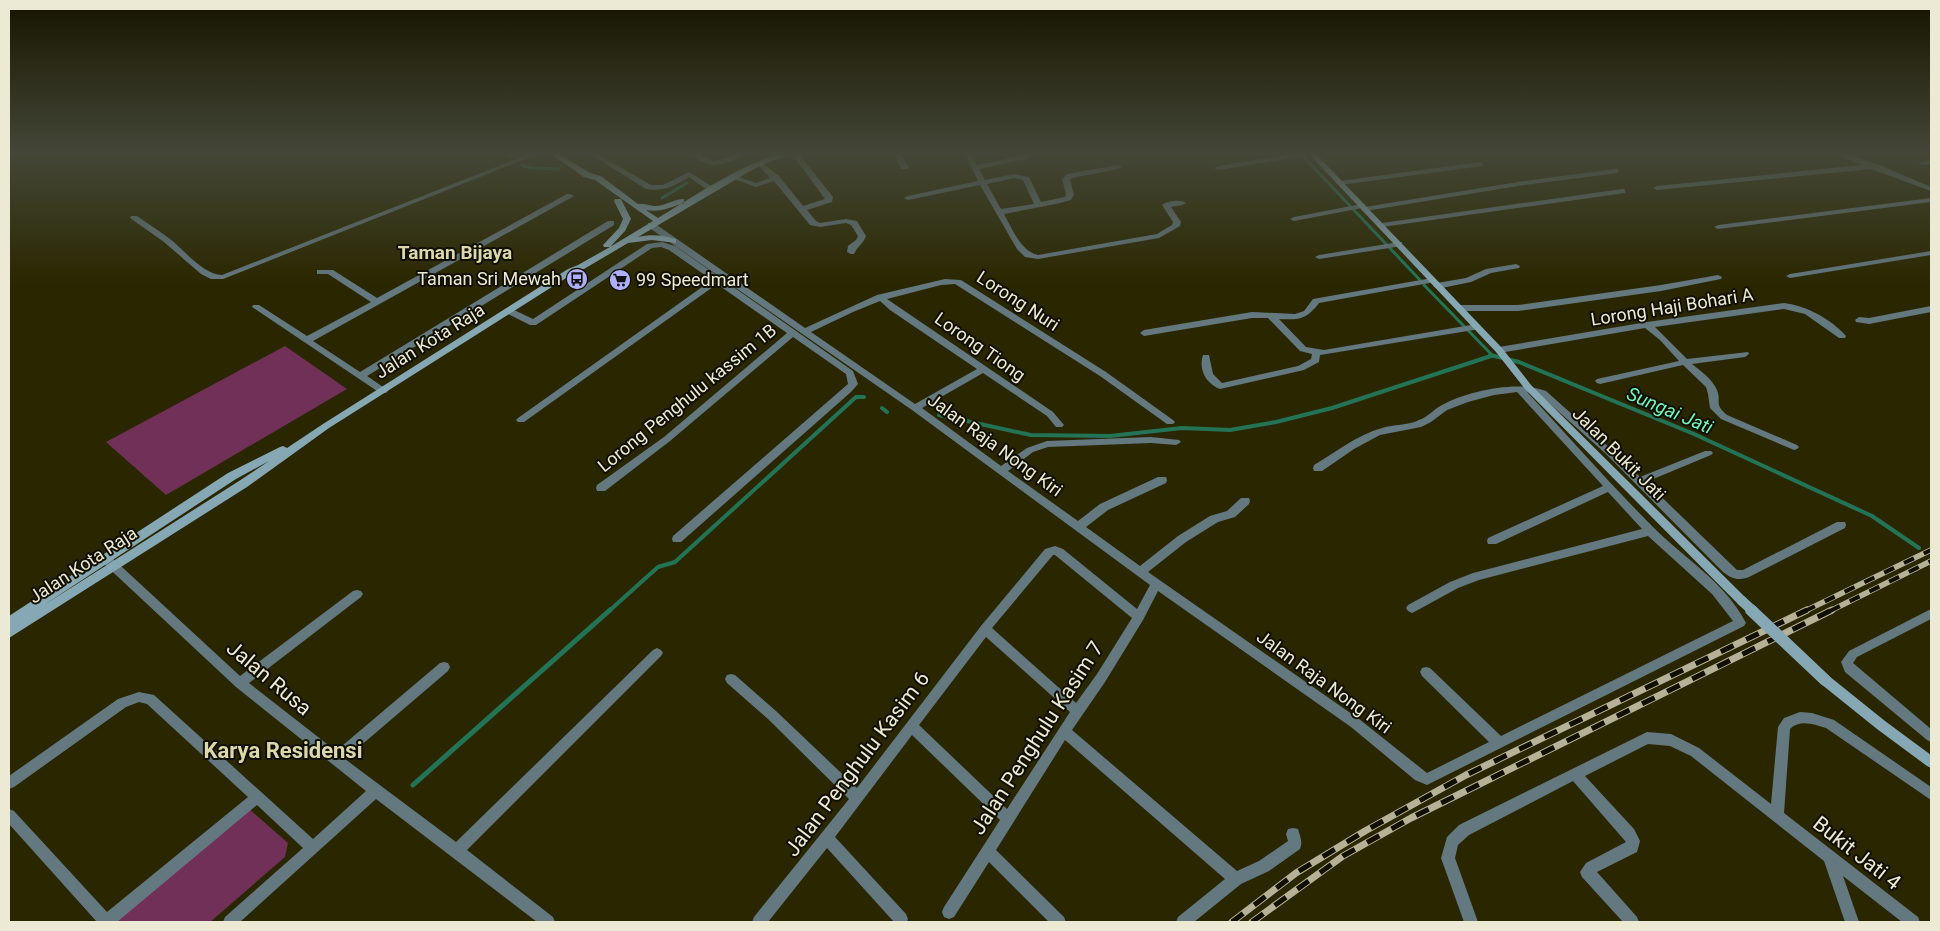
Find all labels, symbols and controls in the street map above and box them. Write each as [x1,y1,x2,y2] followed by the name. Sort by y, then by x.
[398,241,512,264] district label: Taman Bijaya
[973,266,1063,335] street label: Lorong Nuri
[565,267,589,291] bus stop icon: Taman Sri Mewah
[417,268,561,289] place label: Taman Sri Mewah
[608,268,632,292] supermarket icon: 99 Speedmart
[636,269,749,290] place label: 99 Speedmart
[1589,283,1755,330] street label: Lorong Haji Bohari A
[371,299,488,383] street label: Jalan Kota Raja
[931,308,1030,386] street label: Lorong Tiong
[593,319,780,476] street label: Lorong Penghulu kassim 1B
[1623,382,1717,439] water label: Sungai Jati
[924,389,1067,501] street label: Jalan Raja Nong Kiri
[1568,403,1670,505] street label: Jalan Bukit Jati
[25,522,141,607] street label: Jalan Kota Raja
[1253,626,1396,738] street label: Jalan Raja Nong Kiri
[222,636,316,720] street label: Jalan Rusa
[966,637,1108,839] street label: Jalan Penghulu Kasim 7
[780,667,934,861] street label: Jalan Penghulu Kasim 6
[204,738,362,763] district label: Karya Residensi
[1808,811,1906,895] street label: Bukit Jati 4

